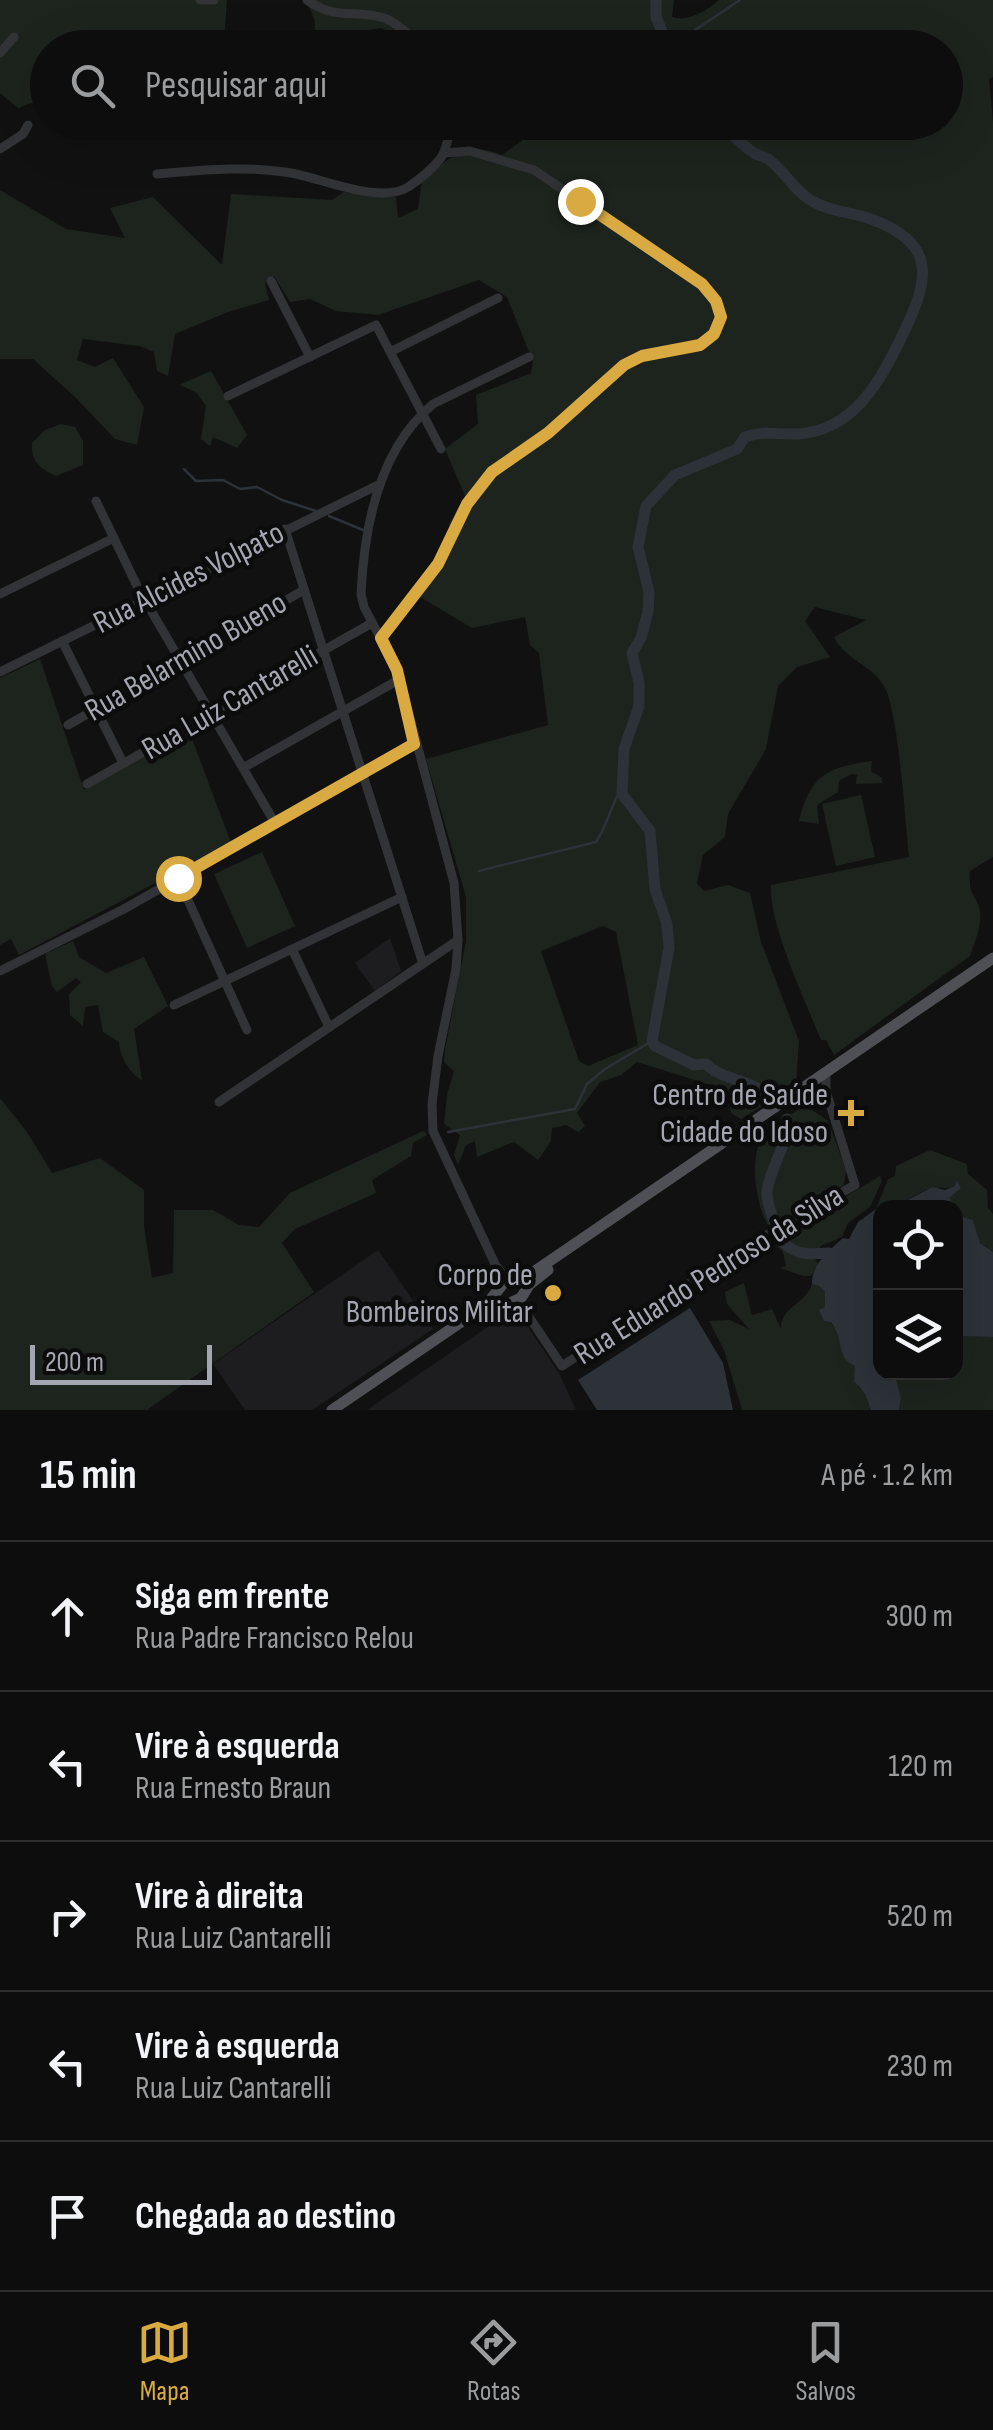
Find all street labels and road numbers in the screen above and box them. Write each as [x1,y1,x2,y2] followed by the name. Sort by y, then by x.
[87,513,291,643] street label: Rua Alcides Volpato
[78,584,294,730] street label: Rua Belarmino Bueno
[135,637,325,769] street label: Rua Luiz Cantarelli
[567,1176,851,1374] street label: Rua Eduardo Pedroso da Silva

